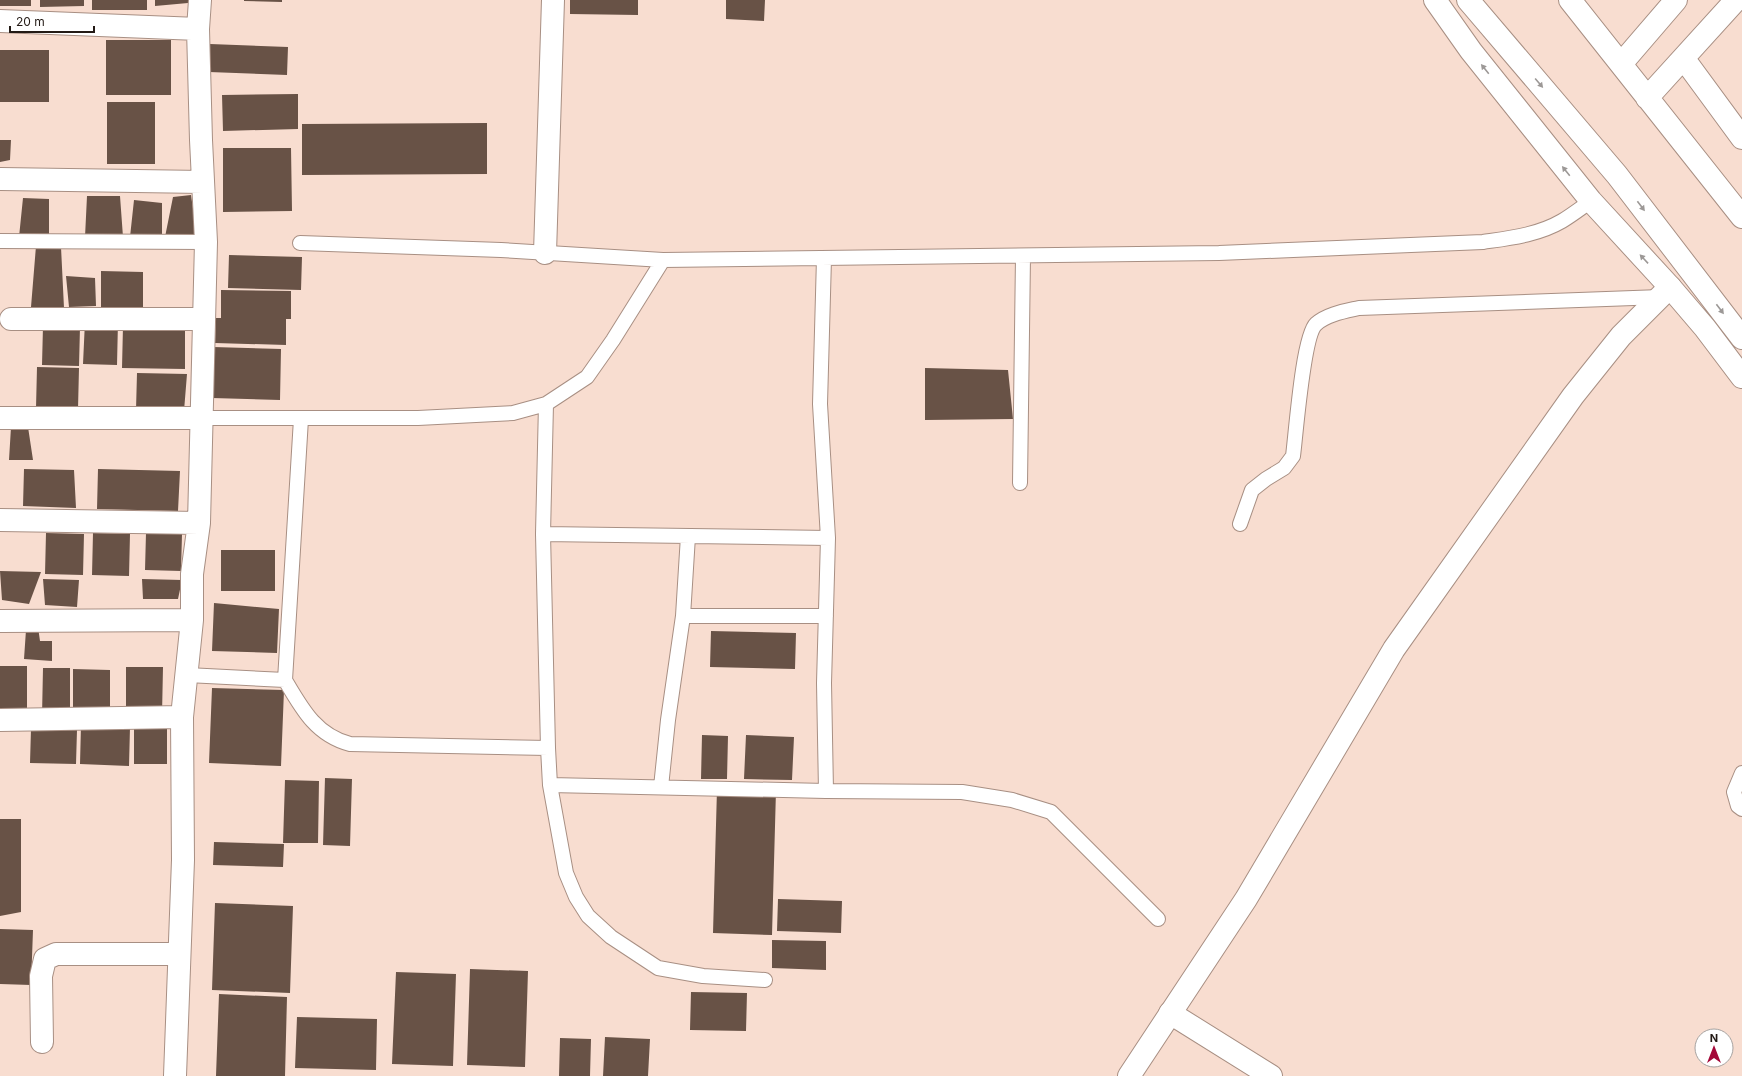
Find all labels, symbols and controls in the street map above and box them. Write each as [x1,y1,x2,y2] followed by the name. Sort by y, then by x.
[10,8,94,34] scale bar
[16,14,45,29] text: 20 m
[1481,63,1490,74] one-way arrow
[1534,78,1543,88] one-way arrow
[1562,165,1571,176] one-way arrow
[1637,200,1645,211] one-way arrow
[1639,253,1648,264] one-way arrow
[1715,304,1724,315] one-way arrow
[1694,1028,1734,1068] north arrow
[1710,1031,1718,1045] text: N

